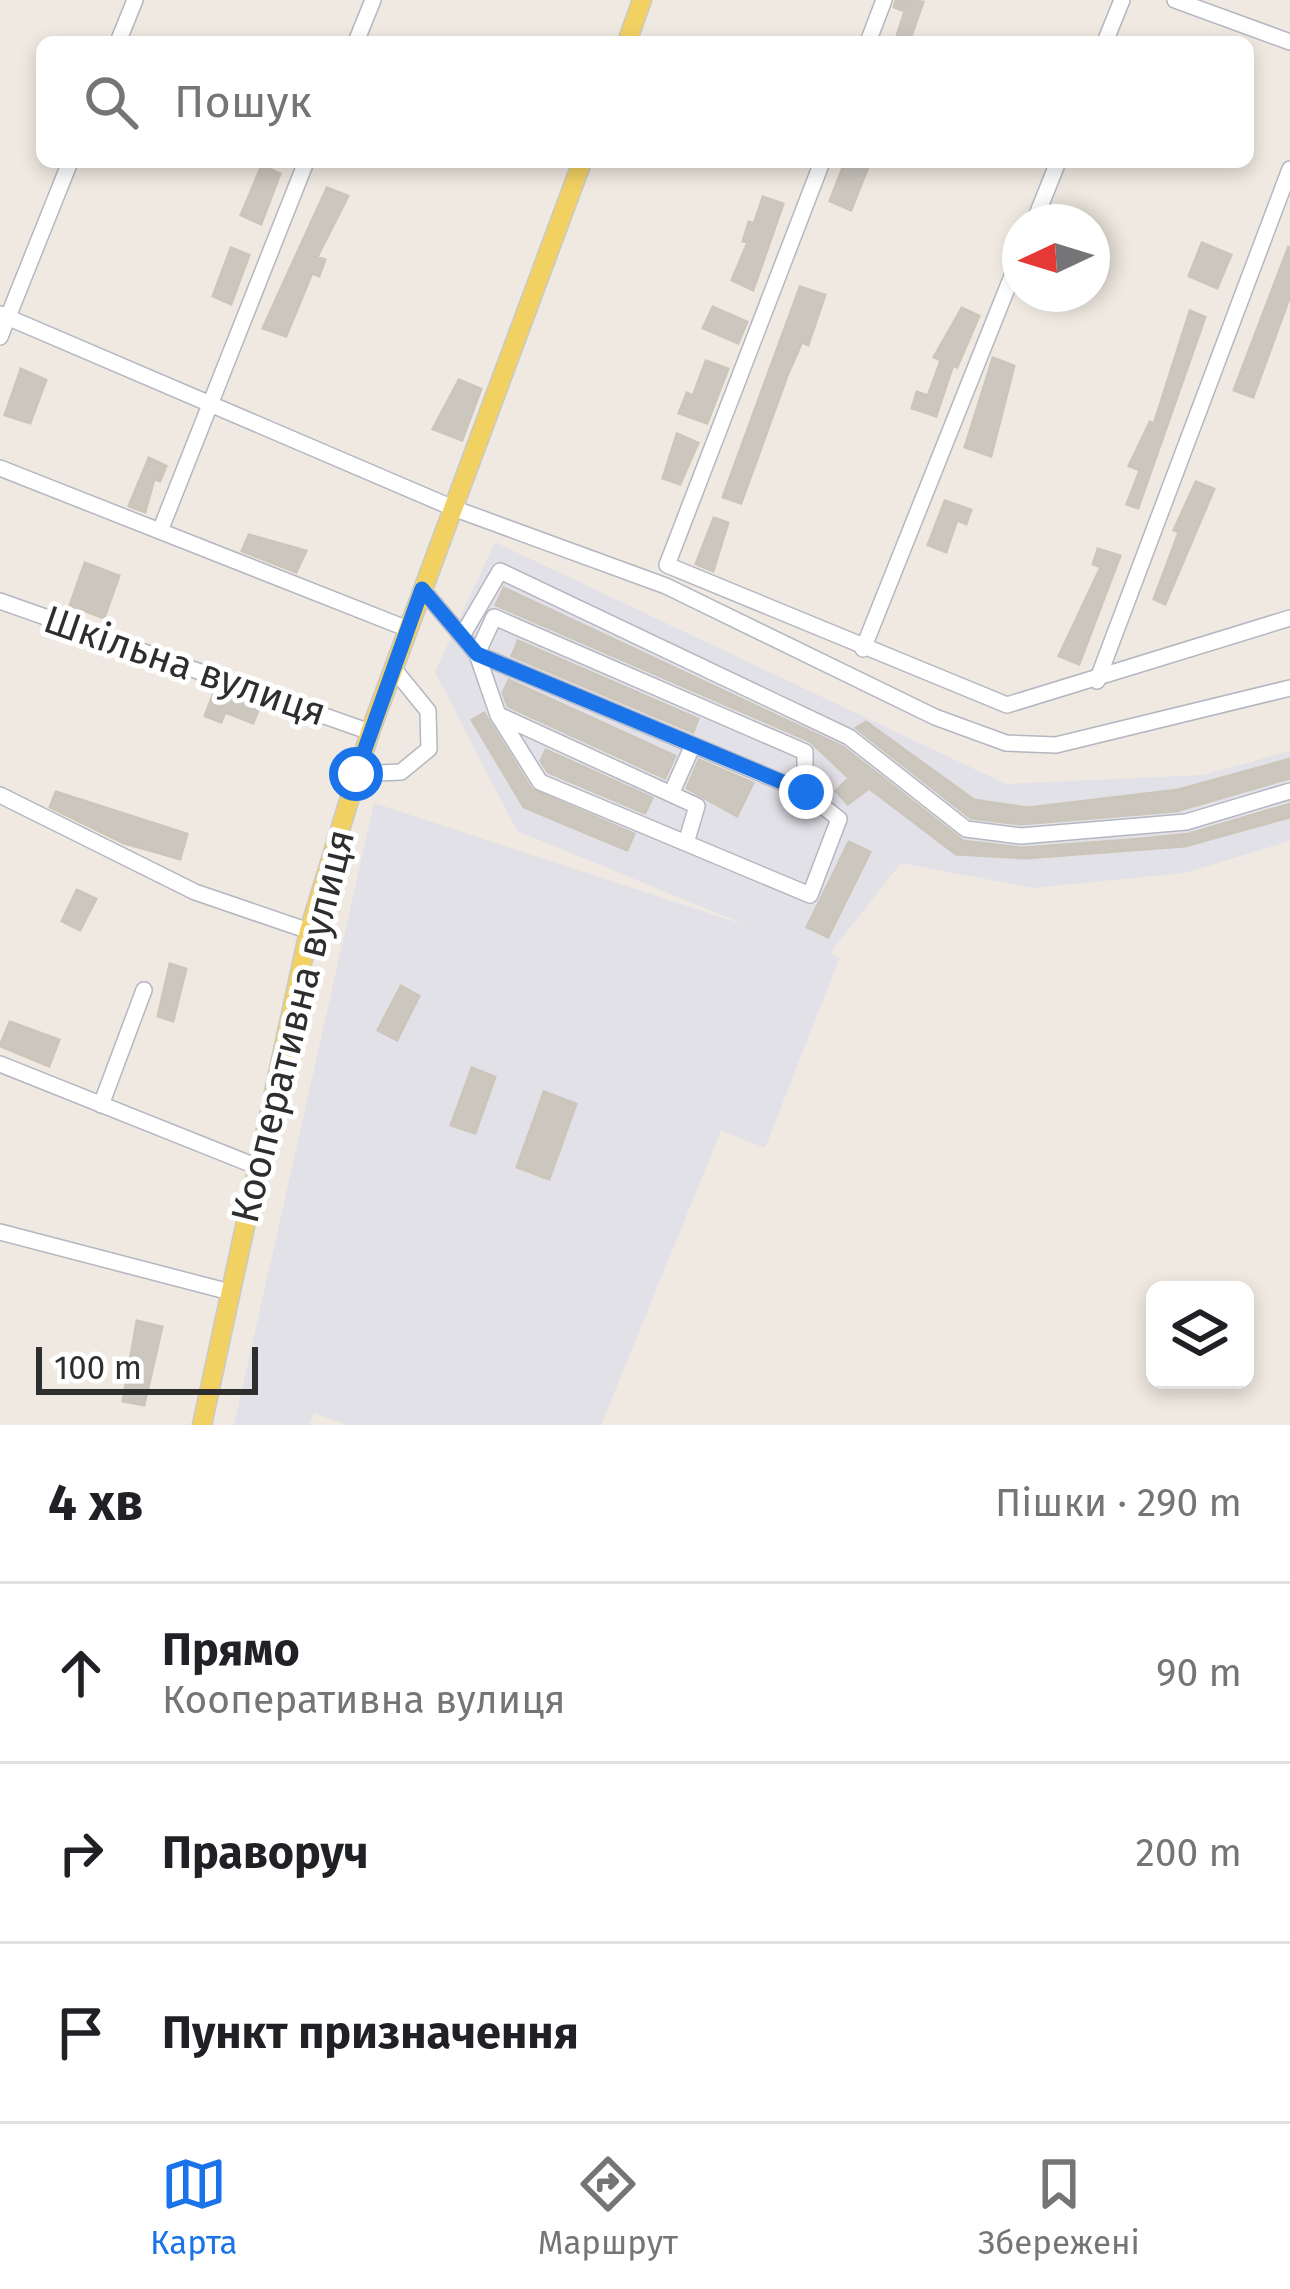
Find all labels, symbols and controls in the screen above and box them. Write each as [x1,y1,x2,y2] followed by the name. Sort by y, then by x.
[36,36,1254,168] search box
[78,69,144,135] icon: search
[174,75,312,129] text: Пошук
[1002,204,1110,312] north arrow
[38,596,332,736] street label: Шкільна вулиця
[329,747,383,801] route start
[779,765,833,819] route end
[222,825,364,1227] street label: Кооперативна вулиця
[1146,1281,1254,1389] map controls
[1146,1281,1254,1389] button: layers
[36,1341,258,1394] scale bar
[54,1348,142,1388] text: 100 m
[48,1472,143,1534] text: 4 хв
[995,1480,1242,1526] text: Пішки · 290 m
[162,1623,300,1677] text: Прямо
[48,1640,114,1706] icon: ahead
[1156,1650,1242,1696] text: 90 m
[162,1677,566,1723] text: Кооперативна вулиця
[48,1820,114,1886] icon: right
[162,1826,369,1880] text: Праворуч
[1135,1830,1242,1876] text: 200 m
[48,2000,114,2066] icon: arrive
[162,2006,579,2060] text: Пункт призначення
[150,2151,238,2263] tab: Карта
[538,2151,678,2263] tab: Маршрут
[978,2151,1140,2263] tab: Збережені

